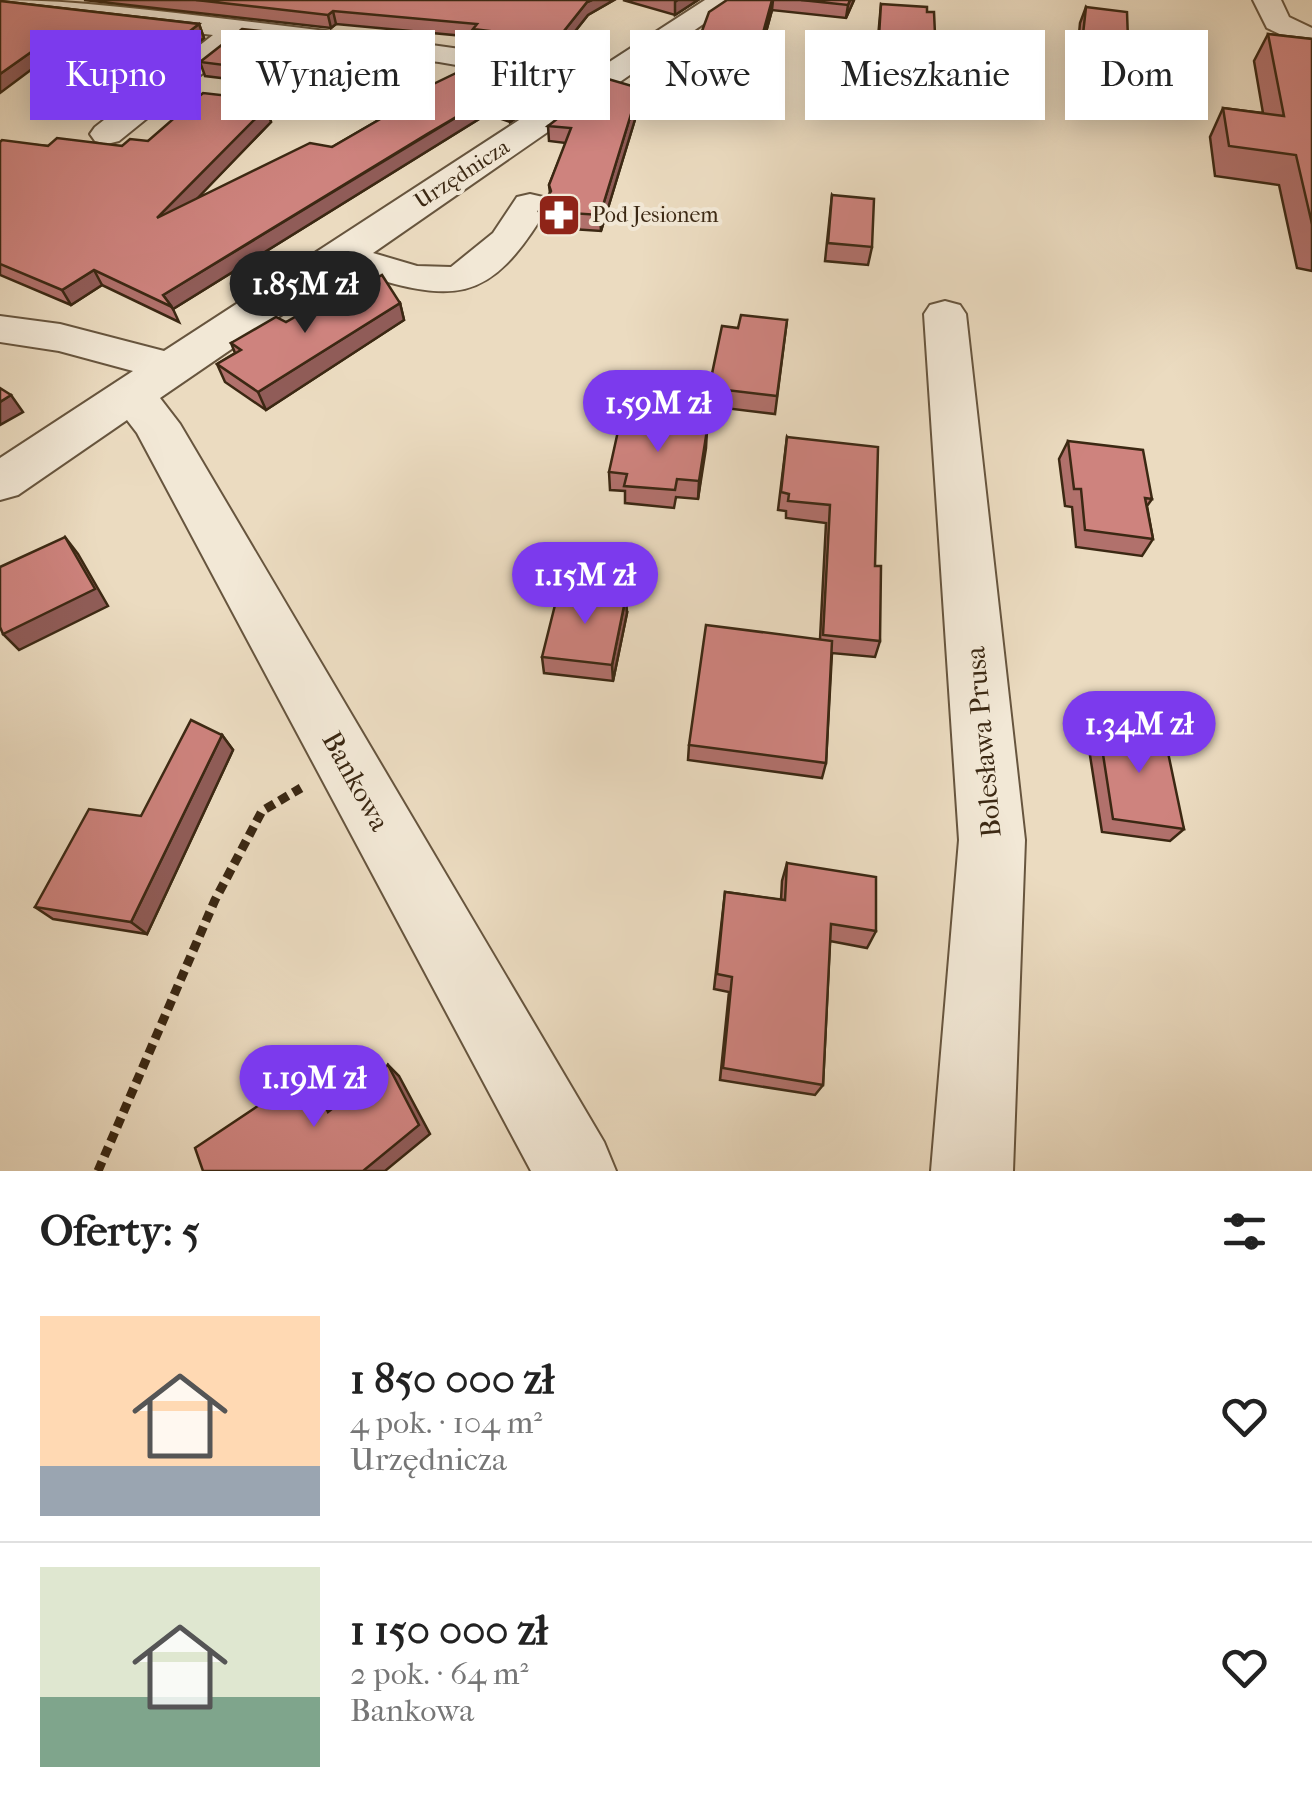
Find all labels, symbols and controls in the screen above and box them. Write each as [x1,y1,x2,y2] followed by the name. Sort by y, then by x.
[30,30,201,120] chip: Kupno
[221,30,435,120] chip: Wynajem
[455,30,610,120] chip: Filtry
[630,30,785,120] chip: Nowe
[805,30,1045,120] chip: Mieszkanie
[1065,30,1208,120] chip: Dom
[410,133,515,214] street label: Urzędnicza
[536,192,582,238] pharmacy icon: Pod Jesionem
[592,202,719,228] place label: Pod Jesionem
[202,251,408,336] pin: 1.85M zł
[252,265,358,302] text: 1.85M zł
[555,370,761,455] pin: 1.59M zł
[605,384,711,421] text: 1.59M zł
[482,542,688,627] pin: 1.15M zł
[534,556,636,593] text: 1.15M zł
[958,644,1008,839] street label: Bolesława Prusa
[1036,691,1242,776] pin: 1.34M zł
[1085,705,1193,742] text: 1.34M zł
[315,726,397,837] street label: Bankowa
[211,1045,417,1130] pin: 1.19M zł
[262,1059,366,1096] text: 1.19M zł
[1217,1204,1272,1259] icon: filters
[40,1207,200,1256] text: Oferty: 5
[350,1355,554,1404] text: 1 850 000 zł
[120,1356,240,1476] icon: home
[1217,1389,1272,1444] icon: heart
[350,1404,542,1441] text: 4 pok. · 104 m²
[350,1441,507,1478] text: Urzędnicza
[350,1606,548,1655] text: 1 150 000 zł
[120,1607,240,1727] icon: home
[1217,1640,1272,1695] icon: heart
[350,1655,529,1692] text: 2 pok. · 64 m²
[350,1692,474,1729] text: Bankowa

